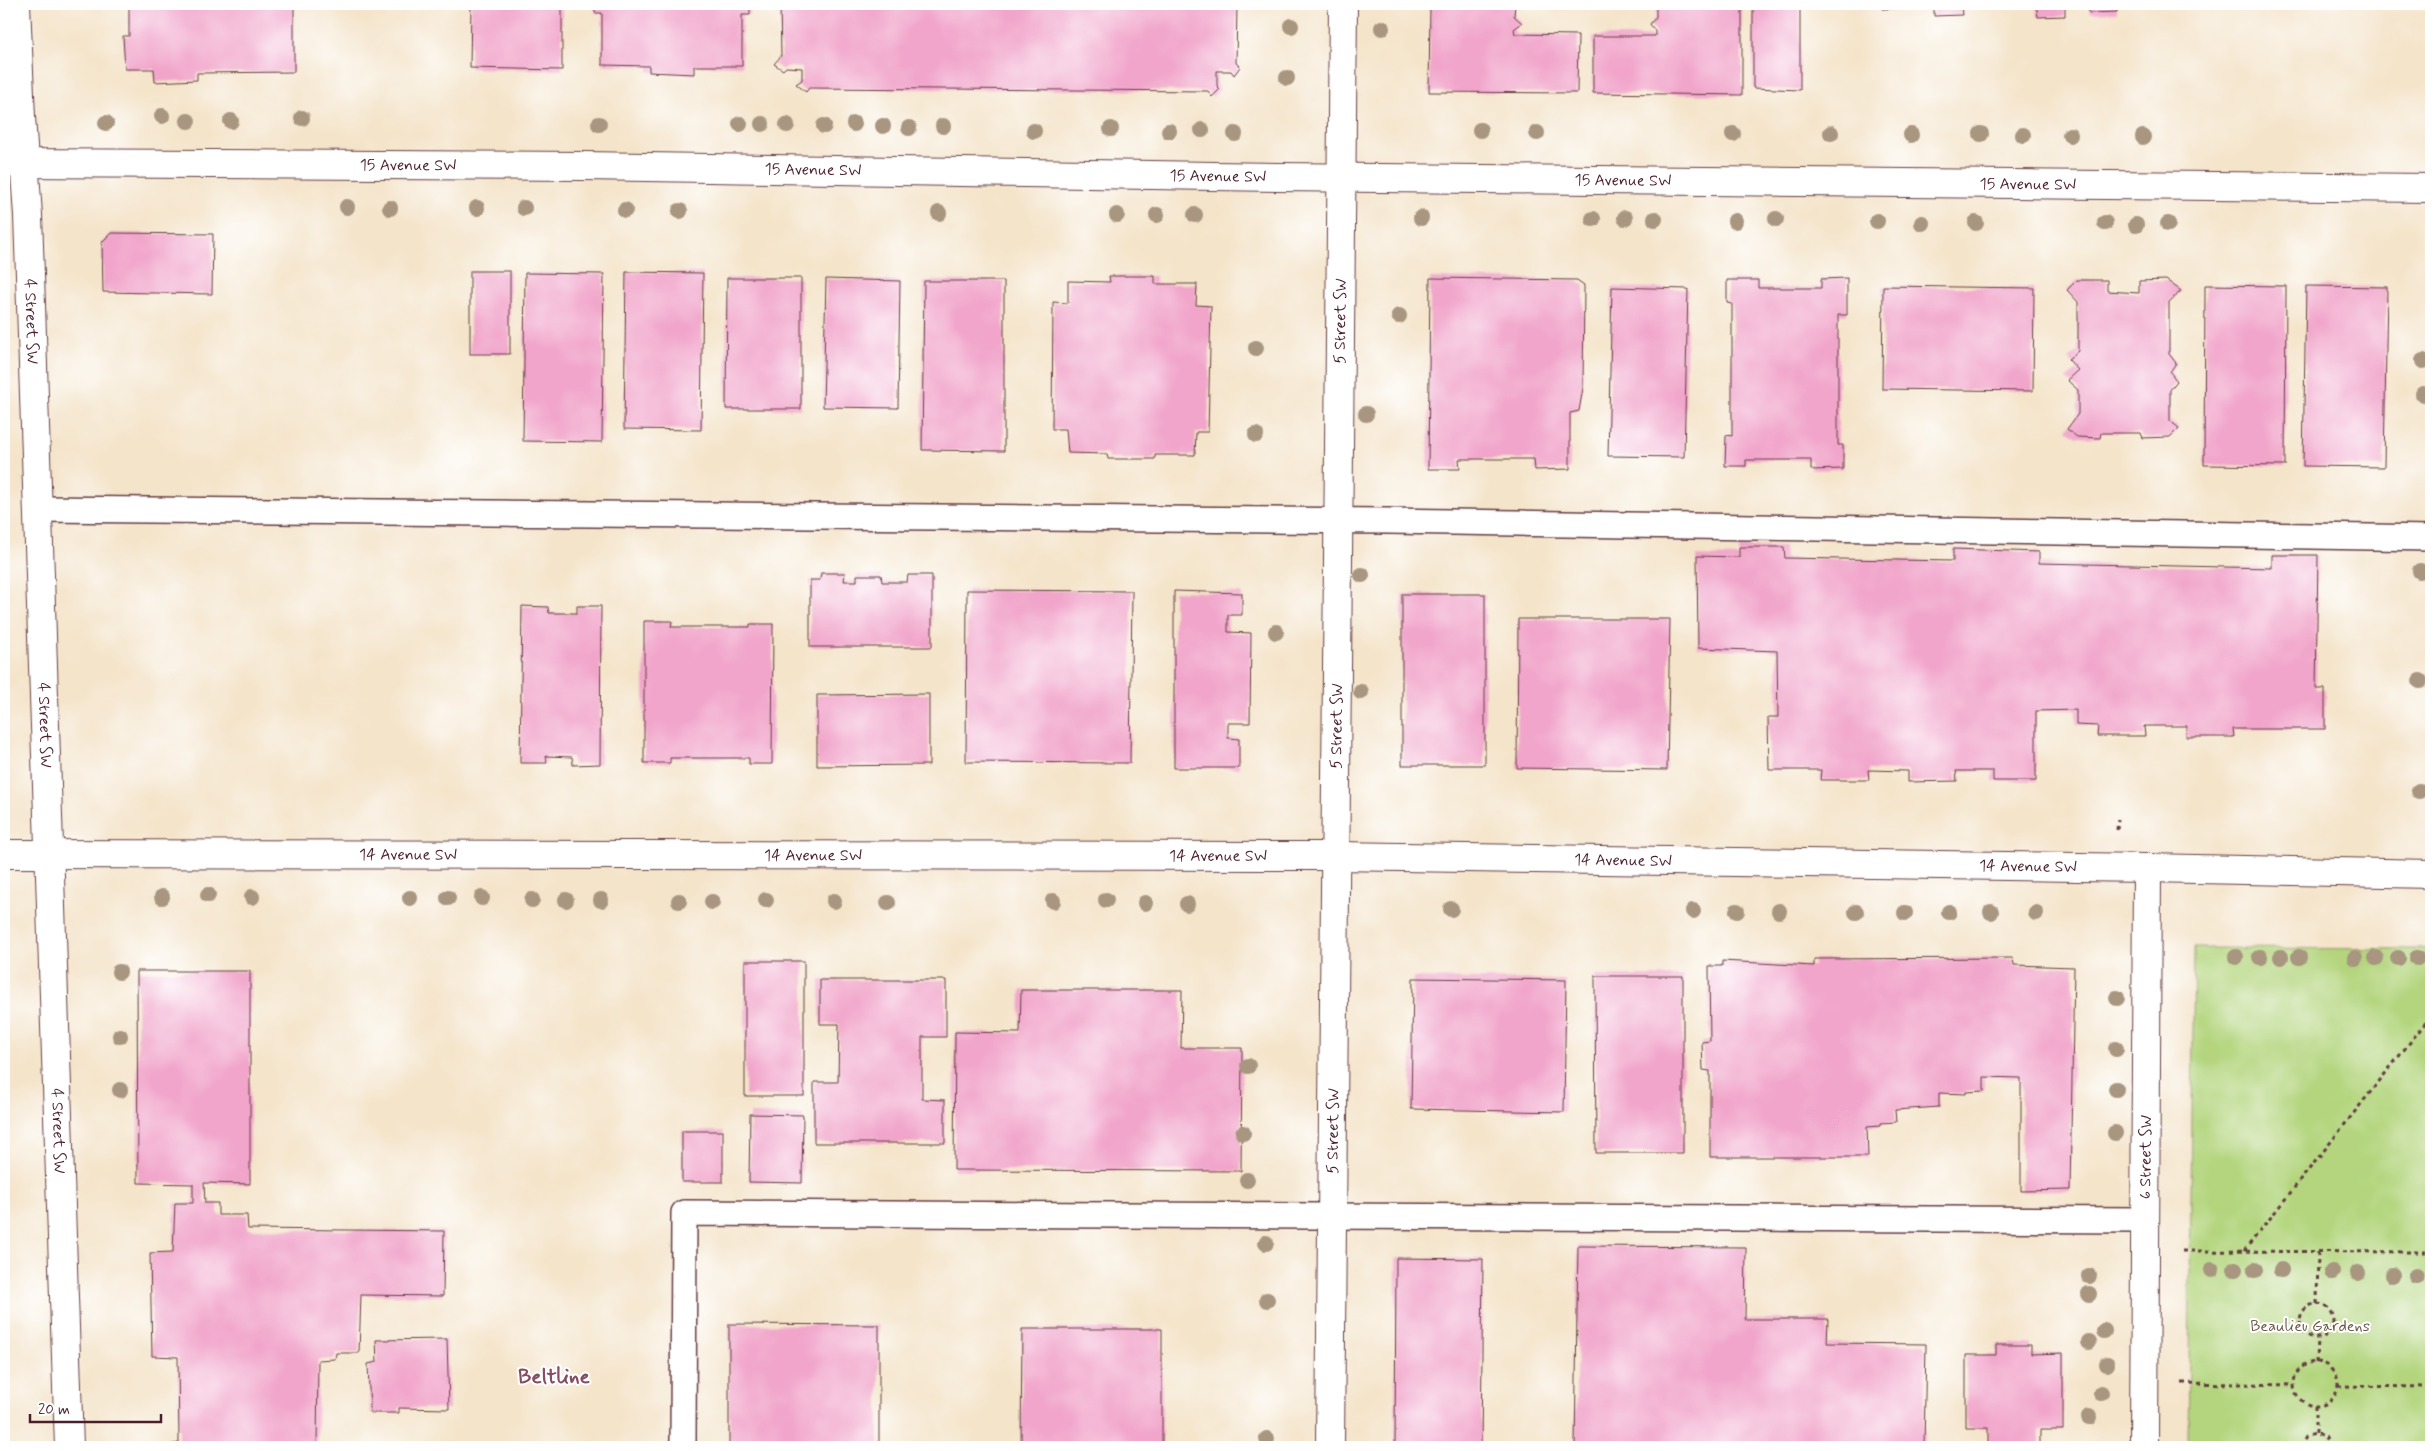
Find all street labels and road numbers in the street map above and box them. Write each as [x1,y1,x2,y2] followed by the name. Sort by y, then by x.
[360,154,456,176] street label: 15 Avenue SW
[764,158,861,181] street label: 15 Avenue SW
[1169,165,1266,187] street label: 15 Avenue SW
[1574,169,1671,191] street label: 15 Avenue SW
[1979,173,2076,195] street label: 15 Avenue SW
[1329,278,1351,364] street label: 5 Street SW
[20,279,43,365] street label: 4 Street SW
[33,682,57,768] street label: 4 Street SW
[1326,683,1347,769] street label: 5 Street SW
[359,844,457,865] street label: 14 Avenue SW
[764,845,862,866] street label: 14 Avenue SW
[1169,845,1267,866] street label: 14 Avenue SW
[1574,849,1672,871] street label: 14 Avenue SW
[1979,855,2077,877] street label: 14 Avenue SW
[47,1088,70,1174] street label: 4 Street SW
[1322,1088,1344,1174] street label: 5 Street SW
[2135,1115,2156,1199] street label: 6 Street SW

